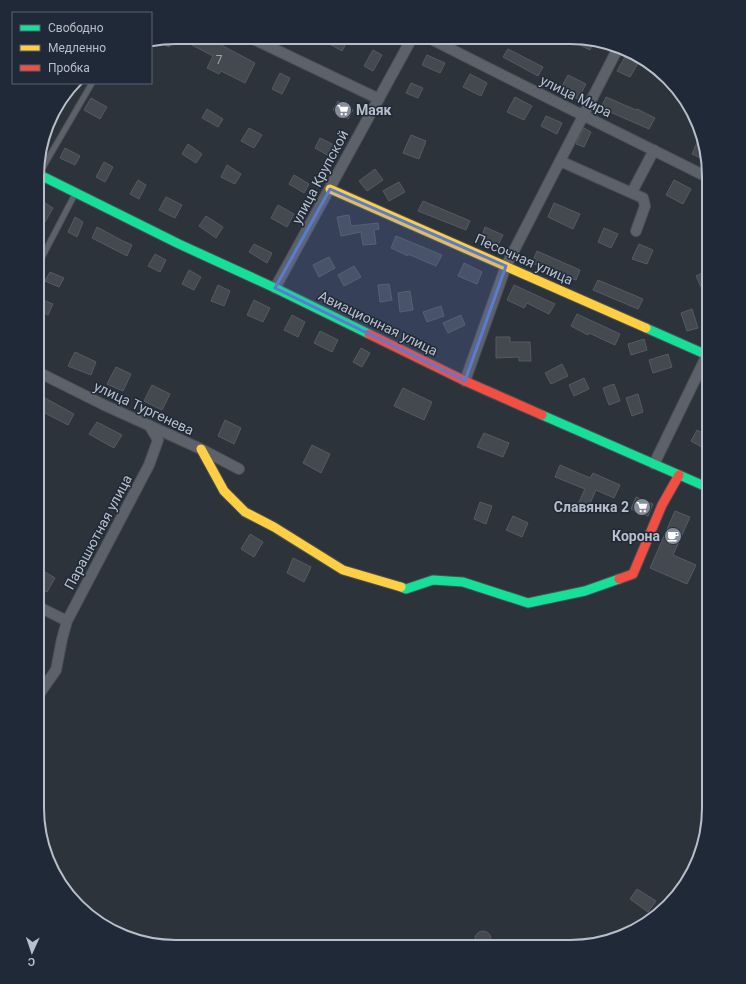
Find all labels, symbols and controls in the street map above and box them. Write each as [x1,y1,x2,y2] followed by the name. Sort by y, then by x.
[12,12,152,84] legend
[48,21,104,35] text: Свободно
[48,41,106,55] text: Медленно
[216,53,223,67] house number: 7
[48,61,90,75] text: Пробка
[538,72,614,120] street label: улица Мира
[333,100,353,120] supermarket icon: Маяк
[356,102,392,118] place label: Маяк
[289,127,351,227] street label: улица Крупской
[472,230,576,288] street label: Песочная улица
[316,287,440,359] street label: Авиационная улица
[92,378,196,438] street label: улица Тургенева
[61,472,135,592] street label: Парашютная улица
[632,497,652,517] supermarket icon: Славянка 2
[554,499,629,515] place label: Славянка 2
[663,526,683,546] cafe icon: Корона
[612,528,660,544] place label: Корона
[12,932,52,972] north arrow
[28,955,35,968] text: С

